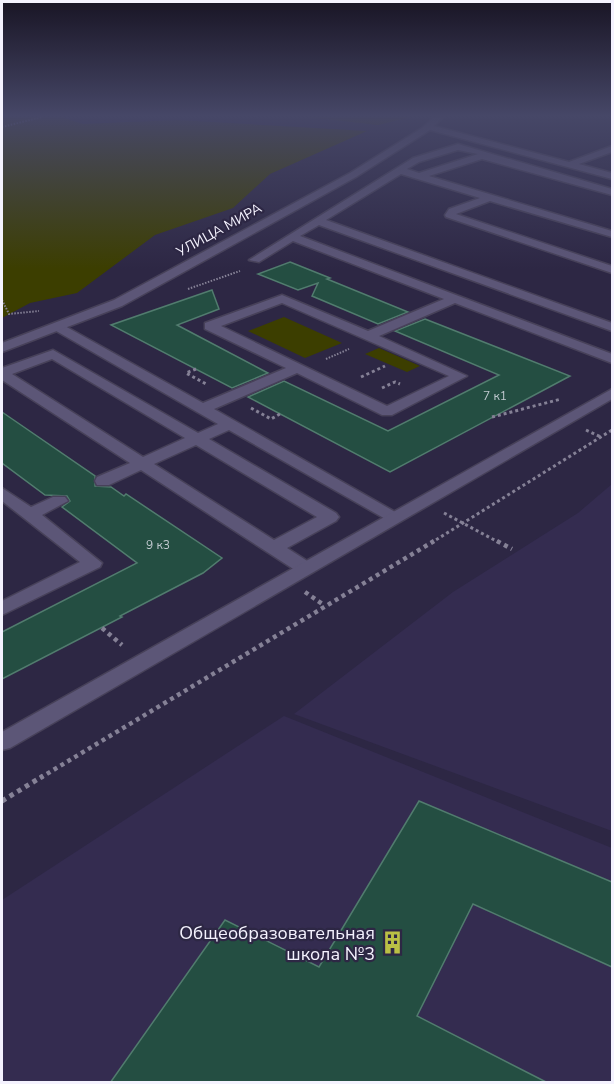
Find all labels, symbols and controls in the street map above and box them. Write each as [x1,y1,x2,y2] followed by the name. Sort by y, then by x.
[172,199,265,262] street label: УЛИЦА МИРА
[483,388,507,404] house number: 7 к1
[146,537,170,553] house number: 9 к3
[179,921,375,966] place label: Общеобразовательная школа №3
[380,930,406,956] building icon: Общеобразовательная школа №3

